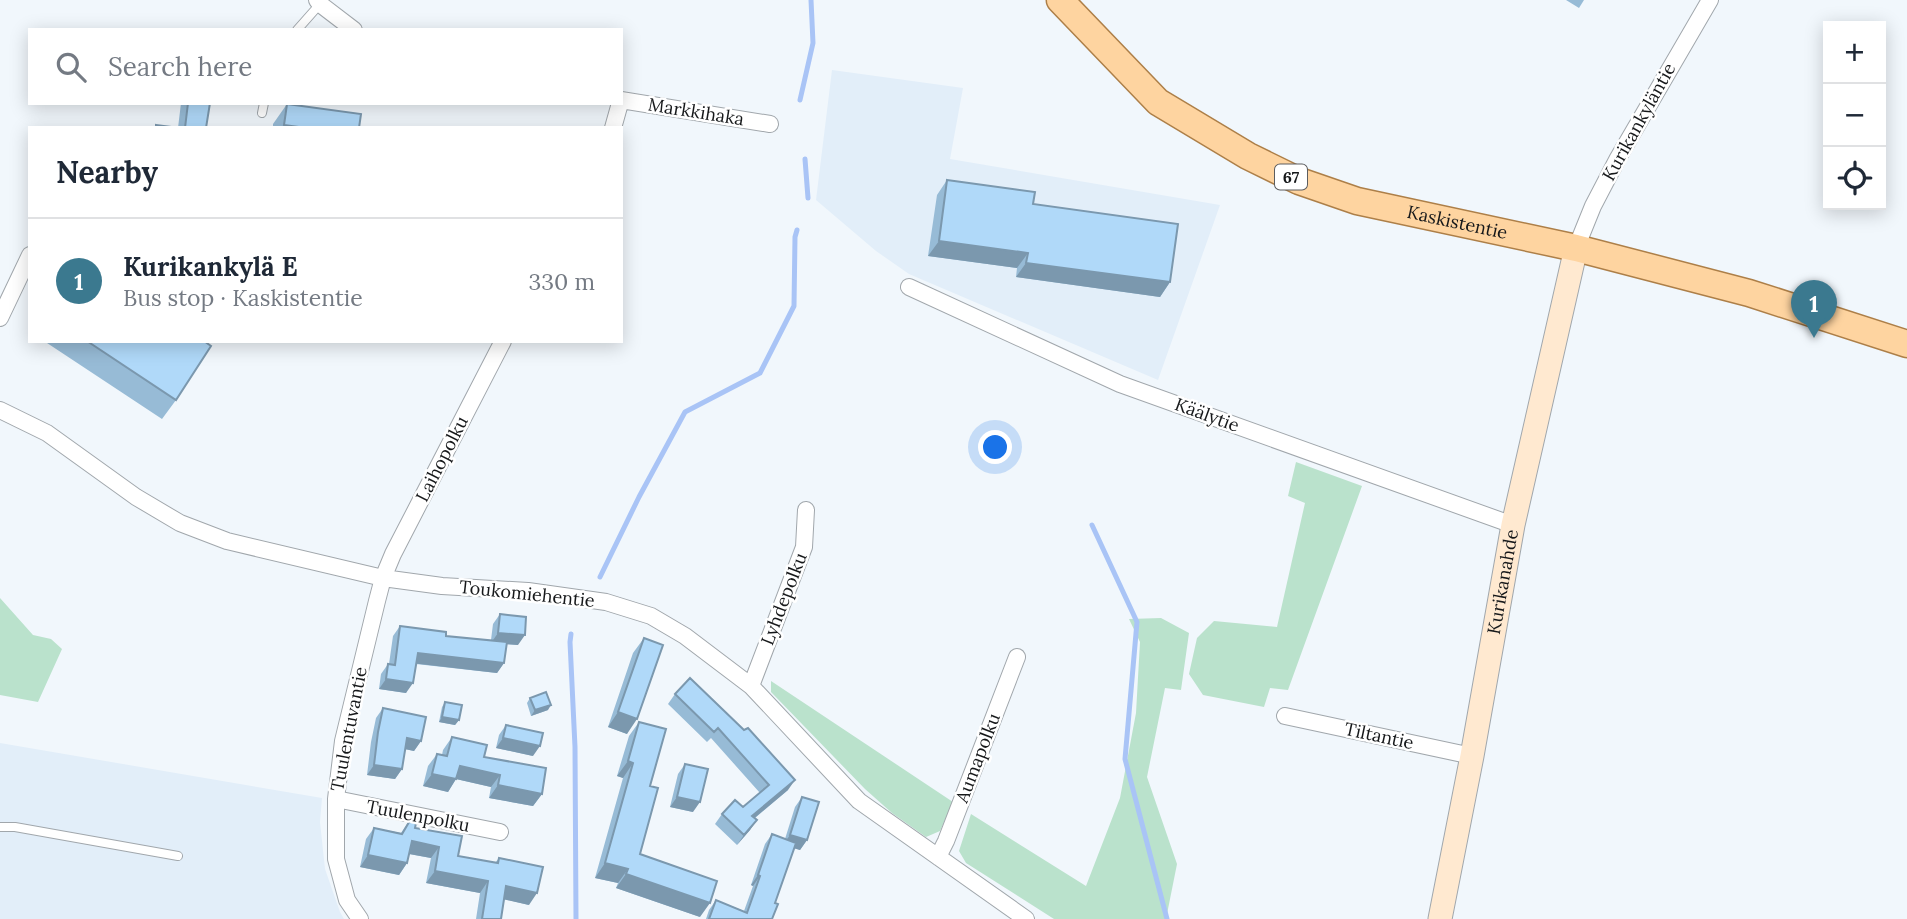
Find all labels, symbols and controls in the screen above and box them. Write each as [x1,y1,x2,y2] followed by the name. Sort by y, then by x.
[1823,21,1886,210] map controls
[1823,21,1886,84] button: +
[28,28,623,105] search box
[52,48,90,86] icon: search
[108,50,252,83] text: Search here
[1597,59,1681,185] street label: Kurikankyläntie
[1823,84,1886,147] button: −
[646,93,746,130] street label: Markkihaka
[1823,147,1886,210] button: locate
[56,153,158,191] text: Nearby
[1275,164,1307,190] road number: 67
[1405,200,1510,244] street label: Kaskistentie
[123,250,298,283] text: Kurikankylä E
[74,267,84,296] text: 1
[528,267,595,296] text: 330 m
[1791,280,1837,338] pin: 1
[123,283,363,312] text: Bus stop · Kaskistentie
[1172,392,1243,437] street label: Käälytie
[410,412,473,505] street label: Laihopolku
[978,430,1012,464] your location
[1482,527,1523,636] street label: Kurikanahde
[755,549,812,648] street label: Lyhdepolku
[458,575,596,612] street label: Toukomiehentie
[325,664,372,793] street label: Tuulentuvantie
[950,710,1005,807] street label: Aumapolku
[1342,717,1416,754] street label: Tiltantie
[364,794,472,837] street label: Tuulenpolku

